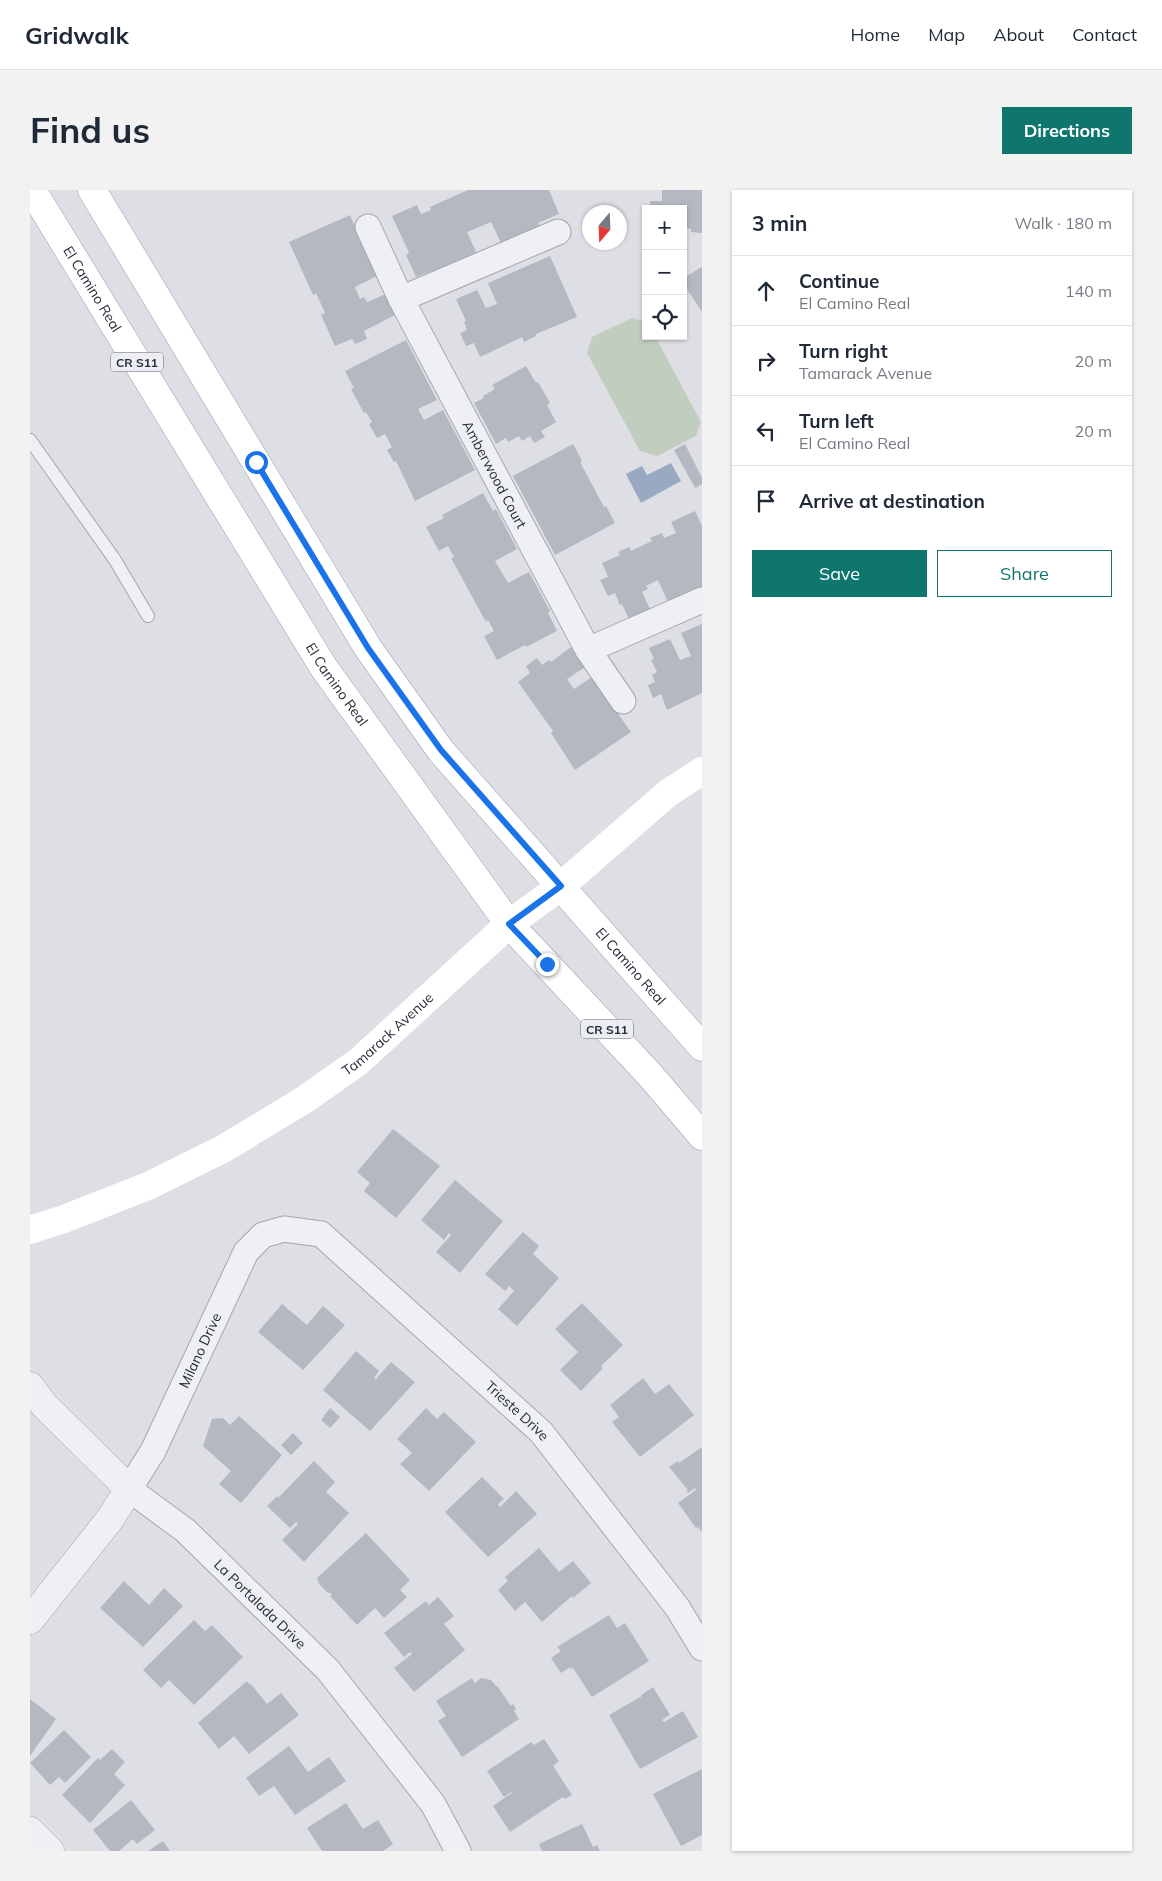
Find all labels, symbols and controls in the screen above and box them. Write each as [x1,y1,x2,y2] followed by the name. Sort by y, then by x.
[25,20,129,50] text: Gridwalk
[850,23,900,46] text: Home
[928,23,965,46] text: Map
[993,23,1044,46] text: About
[1072,23,1137,46] text: Contact
[1002,107,1132,154] button: Directions
[30,108,150,152] text: Find us
[582,205,627,250] north arrow
[642,205,687,340] map controls
[642,205,687,250] button: +
[752,210,807,236] text: 3 min
[1014,213,1112,233] text: Walk · 180 m
[59,243,126,335] street label: El Camino Real
[642,250,687,295] button: −
[799,269,879,293] text: Continue
[752,277,780,305] icon: ahead
[1065,281,1112,301] text: 140 m
[799,293,910,313] text: El Camino Real
[642,295,687,340] button: locate
[799,339,888,363] text: Turn right
[752,347,780,375] icon: right
[1075,351,1112,371] text: 20 m
[111,352,163,372] road number: CR S11
[799,363,932,383] text: Tamarack Avenue
[799,409,874,433] text: Turn left
[458,417,531,532] street label: Amberwood Court
[752,417,780,445] icon: left
[1075,421,1112,441] text: 20 m
[799,433,910,453] text: El Camino Real
[245,451,268,474] route start
[752,487,780,515] icon: arrive
[799,489,985,513] text: Arrive at destination
[752,550,927,597] button: Save
[937,550,1112,597] button: Share
[302,640,372,730] street label: El Camino Real
[592,924,670,1009] street label: El Camino Real
[536,953,559,976] route end
[338,989,437,1079] street label: Tamarack Avenue
[581,1020,633,1039] road number: CR S11
[175,1310,225,1391] street label: Milano Drive
[481,1377,553,1444] street label: Trieste Drive
[210,1555,310,1653] street label: La Portalada Drive

